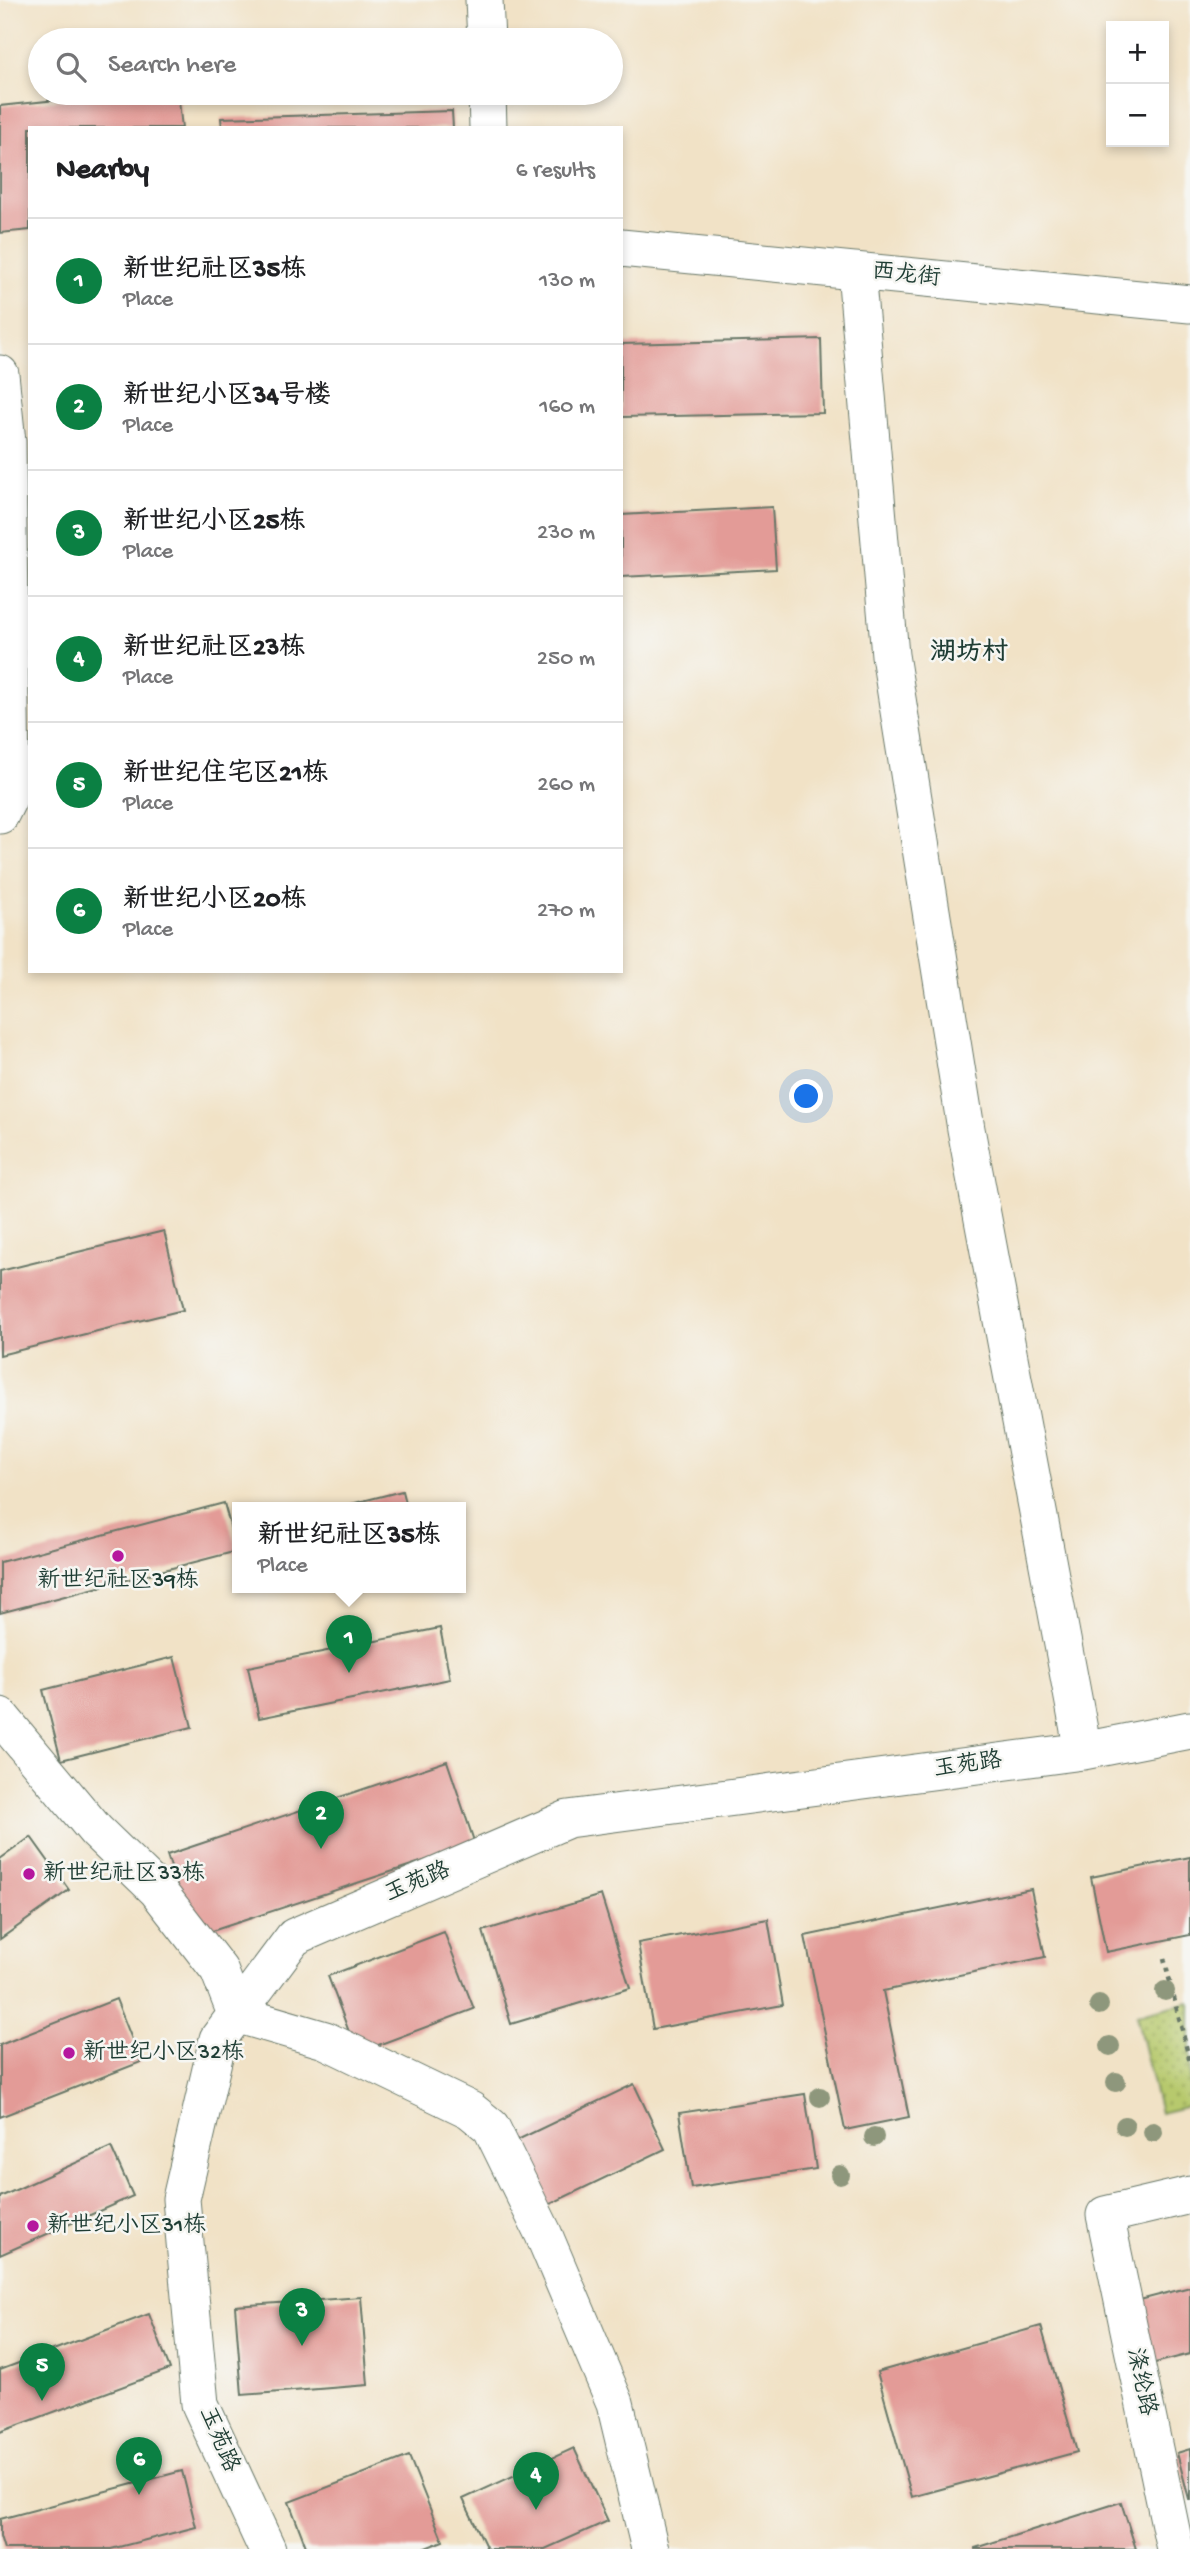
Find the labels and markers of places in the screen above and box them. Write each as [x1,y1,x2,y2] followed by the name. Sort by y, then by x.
[110,1548,126,1564] marker: 新世纪社区39栋
[37,1567,199,1595] place label: 新世纪社区39栋
[326,1615,372,1673] pin: 1
[298,1791,344,1849] pin: 2
[43,1860,205,1888] place label: 新世纪社区33栋
[21,1866,37,1882] marker: 新世纪社区33栋
[83,2039,244,2067] place label: 新世纪小区32栋
[61,2045,77,2061] marker: 新世纪小区32栋
[47,2212,206,2240] place label: 新世纪小区31栋
[25,2218,41,2234] marker: 新世纪小区31栋
[279,2288,325,2346] pin: 3
[19,2343,65,2401] pin: 5
[116,2437,162,2495] pin: 6
[513,2452,559,2510] pin: 4

